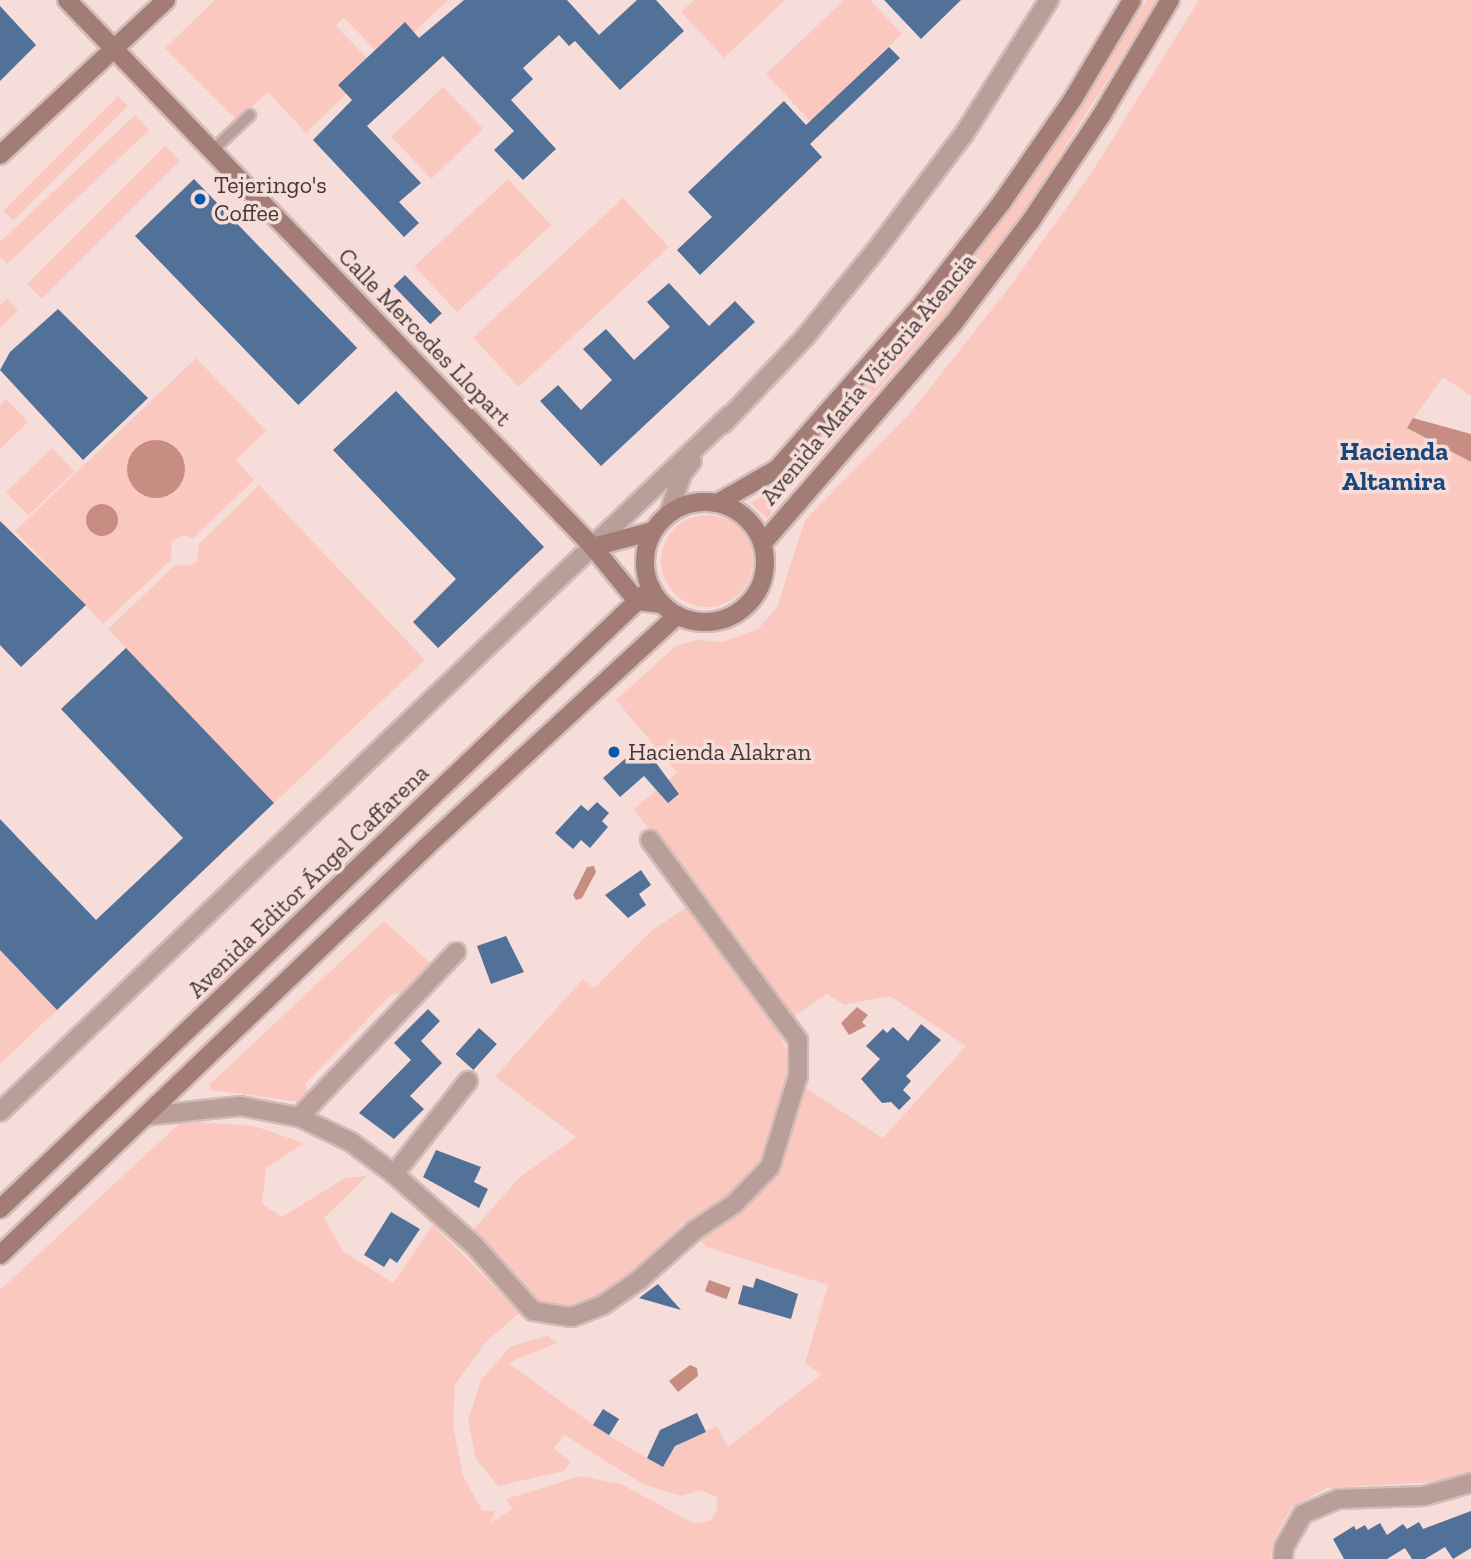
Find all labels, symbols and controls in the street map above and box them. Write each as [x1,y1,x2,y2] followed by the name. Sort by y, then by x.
[214,171,327,227] place label: Tejeringo's Coffee
[192,191,208,207] marker: Tejeringo's Coffee
[332,242,518,432] street label: Calle Mercedes Llopart
[754,247,982,511] street label: Avenida María Victoria Atencia
[1340,436,1448,498] district label: Hacienda Altamira
[628,738,812,766] place label: Hacienda Alakran
[606,744,622,760] marker: Hacienda Alakran
[181,758,435,1004] street label: Avenida Editor Ángel Caffarena

